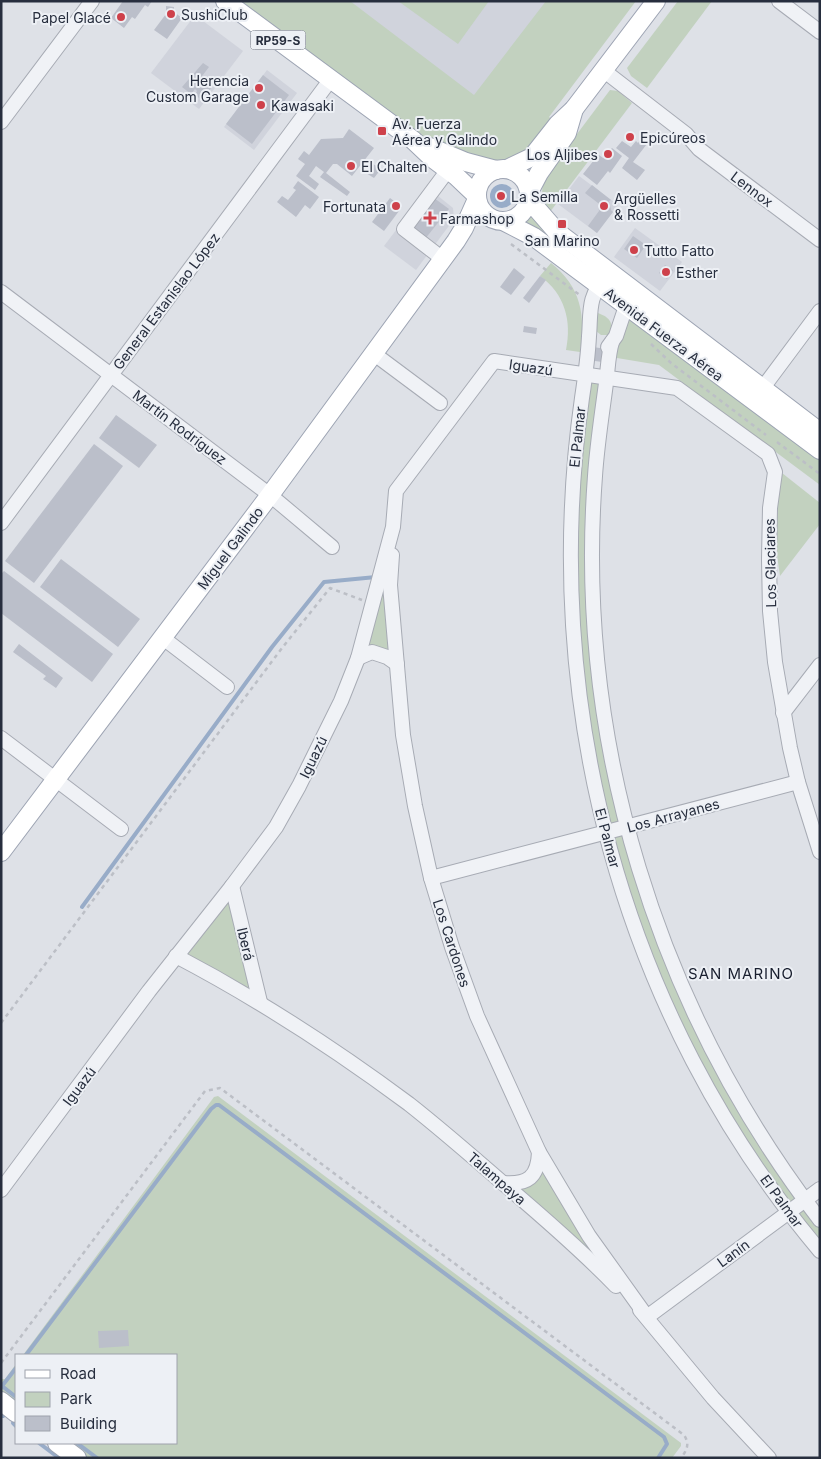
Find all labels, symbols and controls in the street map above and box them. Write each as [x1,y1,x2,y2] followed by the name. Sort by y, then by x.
[181,6,248,23] place label: SushiClub
[165,8,177,20] marker: SushiClub
[32,9,111,26] place label: Papel Glacé
[115,11,127,23] marker: Papel Glacé
[250,30,306,50] road number: RP59-S
[146,72,249,105] place label: Herencia Custom Garage
[253,82,265,94] marker: Herencia Custom Garage
[271,97,334,114] place label: Kawasaki
[255,99,267,111] marker: Kawasaki
[392,115,497,148] place label: Av. Fuerza Aérea y Galindo
[376,125,388,137] marker: Av. Fuerza Aérea y Galindo
[640,129,706,146] place label: Epicúreos
[624,131,636,143] marker: Epicúreos
[526,146,598,163] place label: Los Aljibes
[602,148,614,160] marker: Los Aljibes
[361,158,428,175] place label: El Chalten
[345,160,357,172] marker: El Chalten
[728,168,777,211] street label: Lennox
[511,188,578,205] place label: La Semilla
[495,190,507,202] marker: La Semilla
[614,190,679,223] place label: Argüelles & Rossetti
[323,198,386,215] place label: Fortunata
[390,200,402,212] marker: Fortunata
[598,200,610,212] marker: Argüelles & Rossetti
[440,210,514,227] place label: Farmashop
[424,212,436,224] marker: Farmashop
[556,218,568,230] marker: San Marino
[109,229,223,373] street label: General Estanislao López
[524,232,600,249] place label: San Marino
[644,242,714,259] place label: Tutto Fatto
[628,244,640,256] marker: Tutto Fatto
[676,264,718,281] place label: Esther
[660,266,672,278] marker: Esther
[601,284,727,384] street label: Avenida Fuerza Aérea
[508,355,554,379] street label: Iguazú
[130,386,230,468] street label: Martín Rodríguez
[565,406,589,468] street label: El Palmar
[194,503,266,593] street label: Miguel Galindo
[761,518,779,608] street label: Los Glaciares
[296,733,330,781] street label: Iguazú
[625,794,721,836] street label: Los Arrayanes
[592,806,624,870] street label: El Palmar
[430,897,474,989] street label: Los Cardones
[234,926,258,962] street label: Iberá
[688,964,794,983] district label: SAN MARINO
[59,1063,99,1109] street label: Iguazú
[464,1148,530,1208] street label: Talampaya
[757,1171,807,1231] street label: El Palmar
[714,1236,752,1270] street label: Lanín
[15,1354,178,1444] legend
[60,1364,96,1383] text: Road
[60,1389,93,1408] text: Park
[60,1414,117,1433] text: Building

